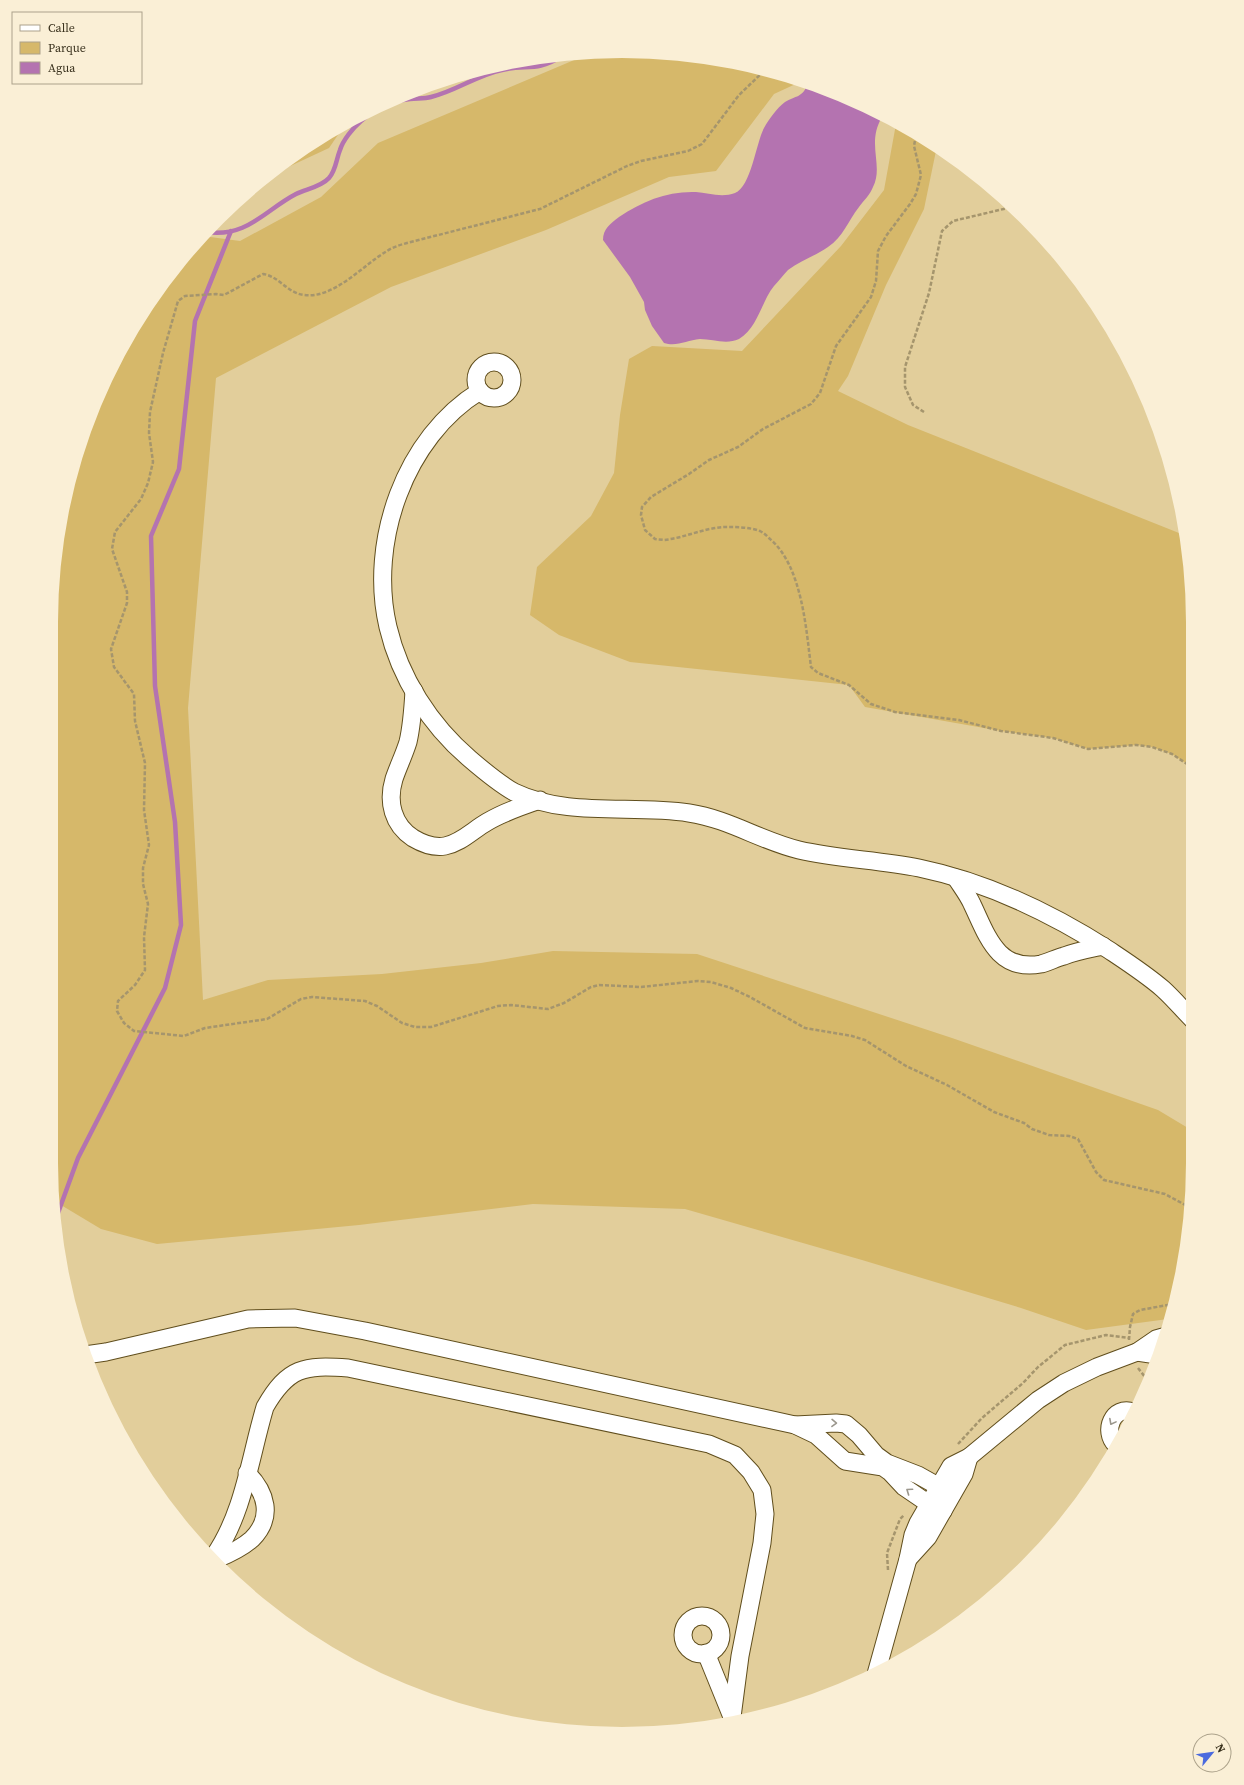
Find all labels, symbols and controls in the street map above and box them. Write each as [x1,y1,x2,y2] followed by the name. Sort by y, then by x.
[12,12,142,84] legend
[48,20,75,36] text: Calle
[48,40,86,56] text: Parque
[48,60,76,76] text: Agua
[1109,1418,1117,1425] one-way arrow
[831,1419,837,1427] one-way arrow
[907,1489,914,1496] one-way arrow
[1192,1733,1232,1773] north arrow
[1212,1741,1229,1756] text: N

